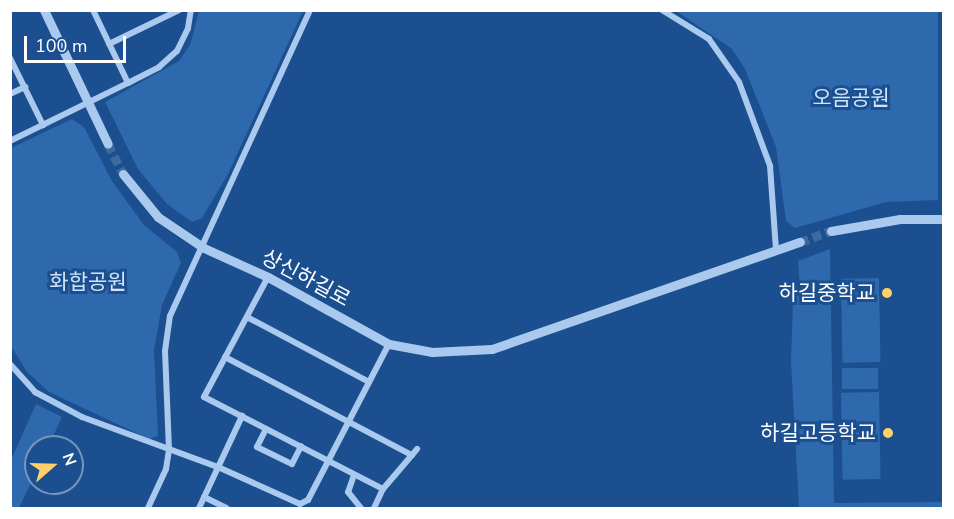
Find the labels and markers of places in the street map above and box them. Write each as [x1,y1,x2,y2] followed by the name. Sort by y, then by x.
[778,280,875,306] place label: 하길중학교
[880,286,894,300] marker: 하길중학교
[760,420,876,446] place label: 하길고등학교
[881,426,895,440] marker: 하길고등학교

